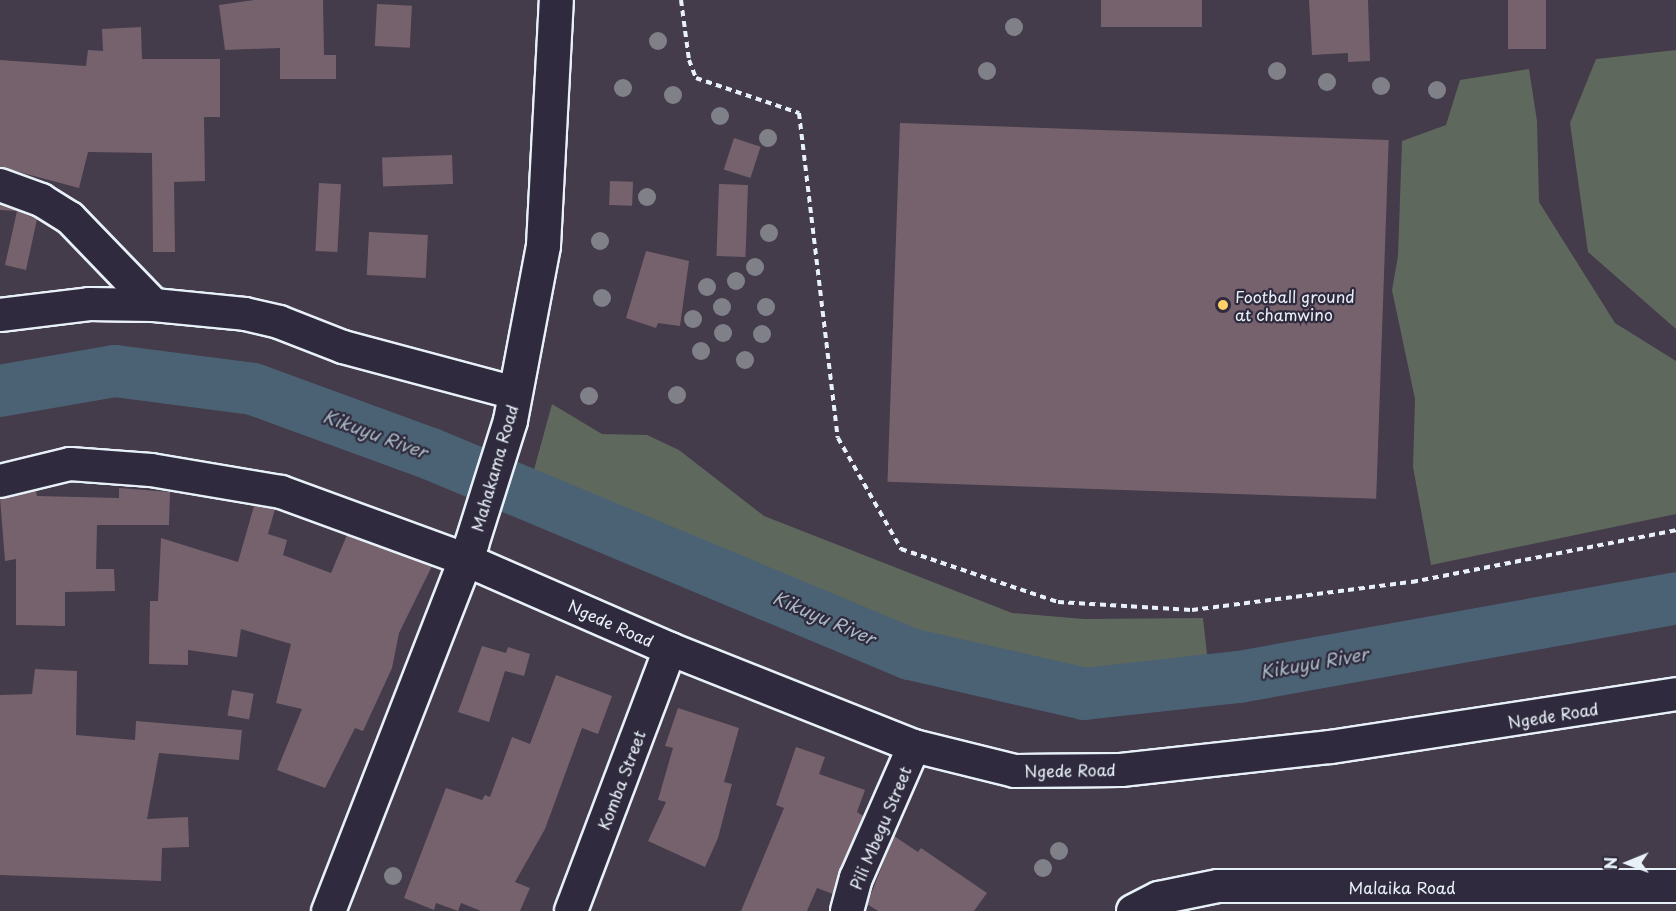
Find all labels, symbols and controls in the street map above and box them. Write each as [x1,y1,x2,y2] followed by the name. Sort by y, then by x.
[1235,286,1354,324] place label: Football ground at chamwino
[1216,298,1230,312] marker: Football ground at chamwino
[467,403,521,533] street label: Mahakama Road
[320,405,430,463] water label: Kikuyu River
[769,587,879,649] water label: Kikuyu River
[565,595,657,651] street label: Ngede Road
[1258,643,1370,683] water label: Kikuyu River
[1506,698,1600,732] street label: Ngede Road
[593,727,649,833] street label: Komba Street
[1024,760,1116,780] street label: Ngede Road
[845,763,915,893] street label: Pili Mbegu Street
[1598,833,1658,893] north arrow
[1598,857,1622,870] text: N
[1348,877,1456,897] street label: Malaika Road

